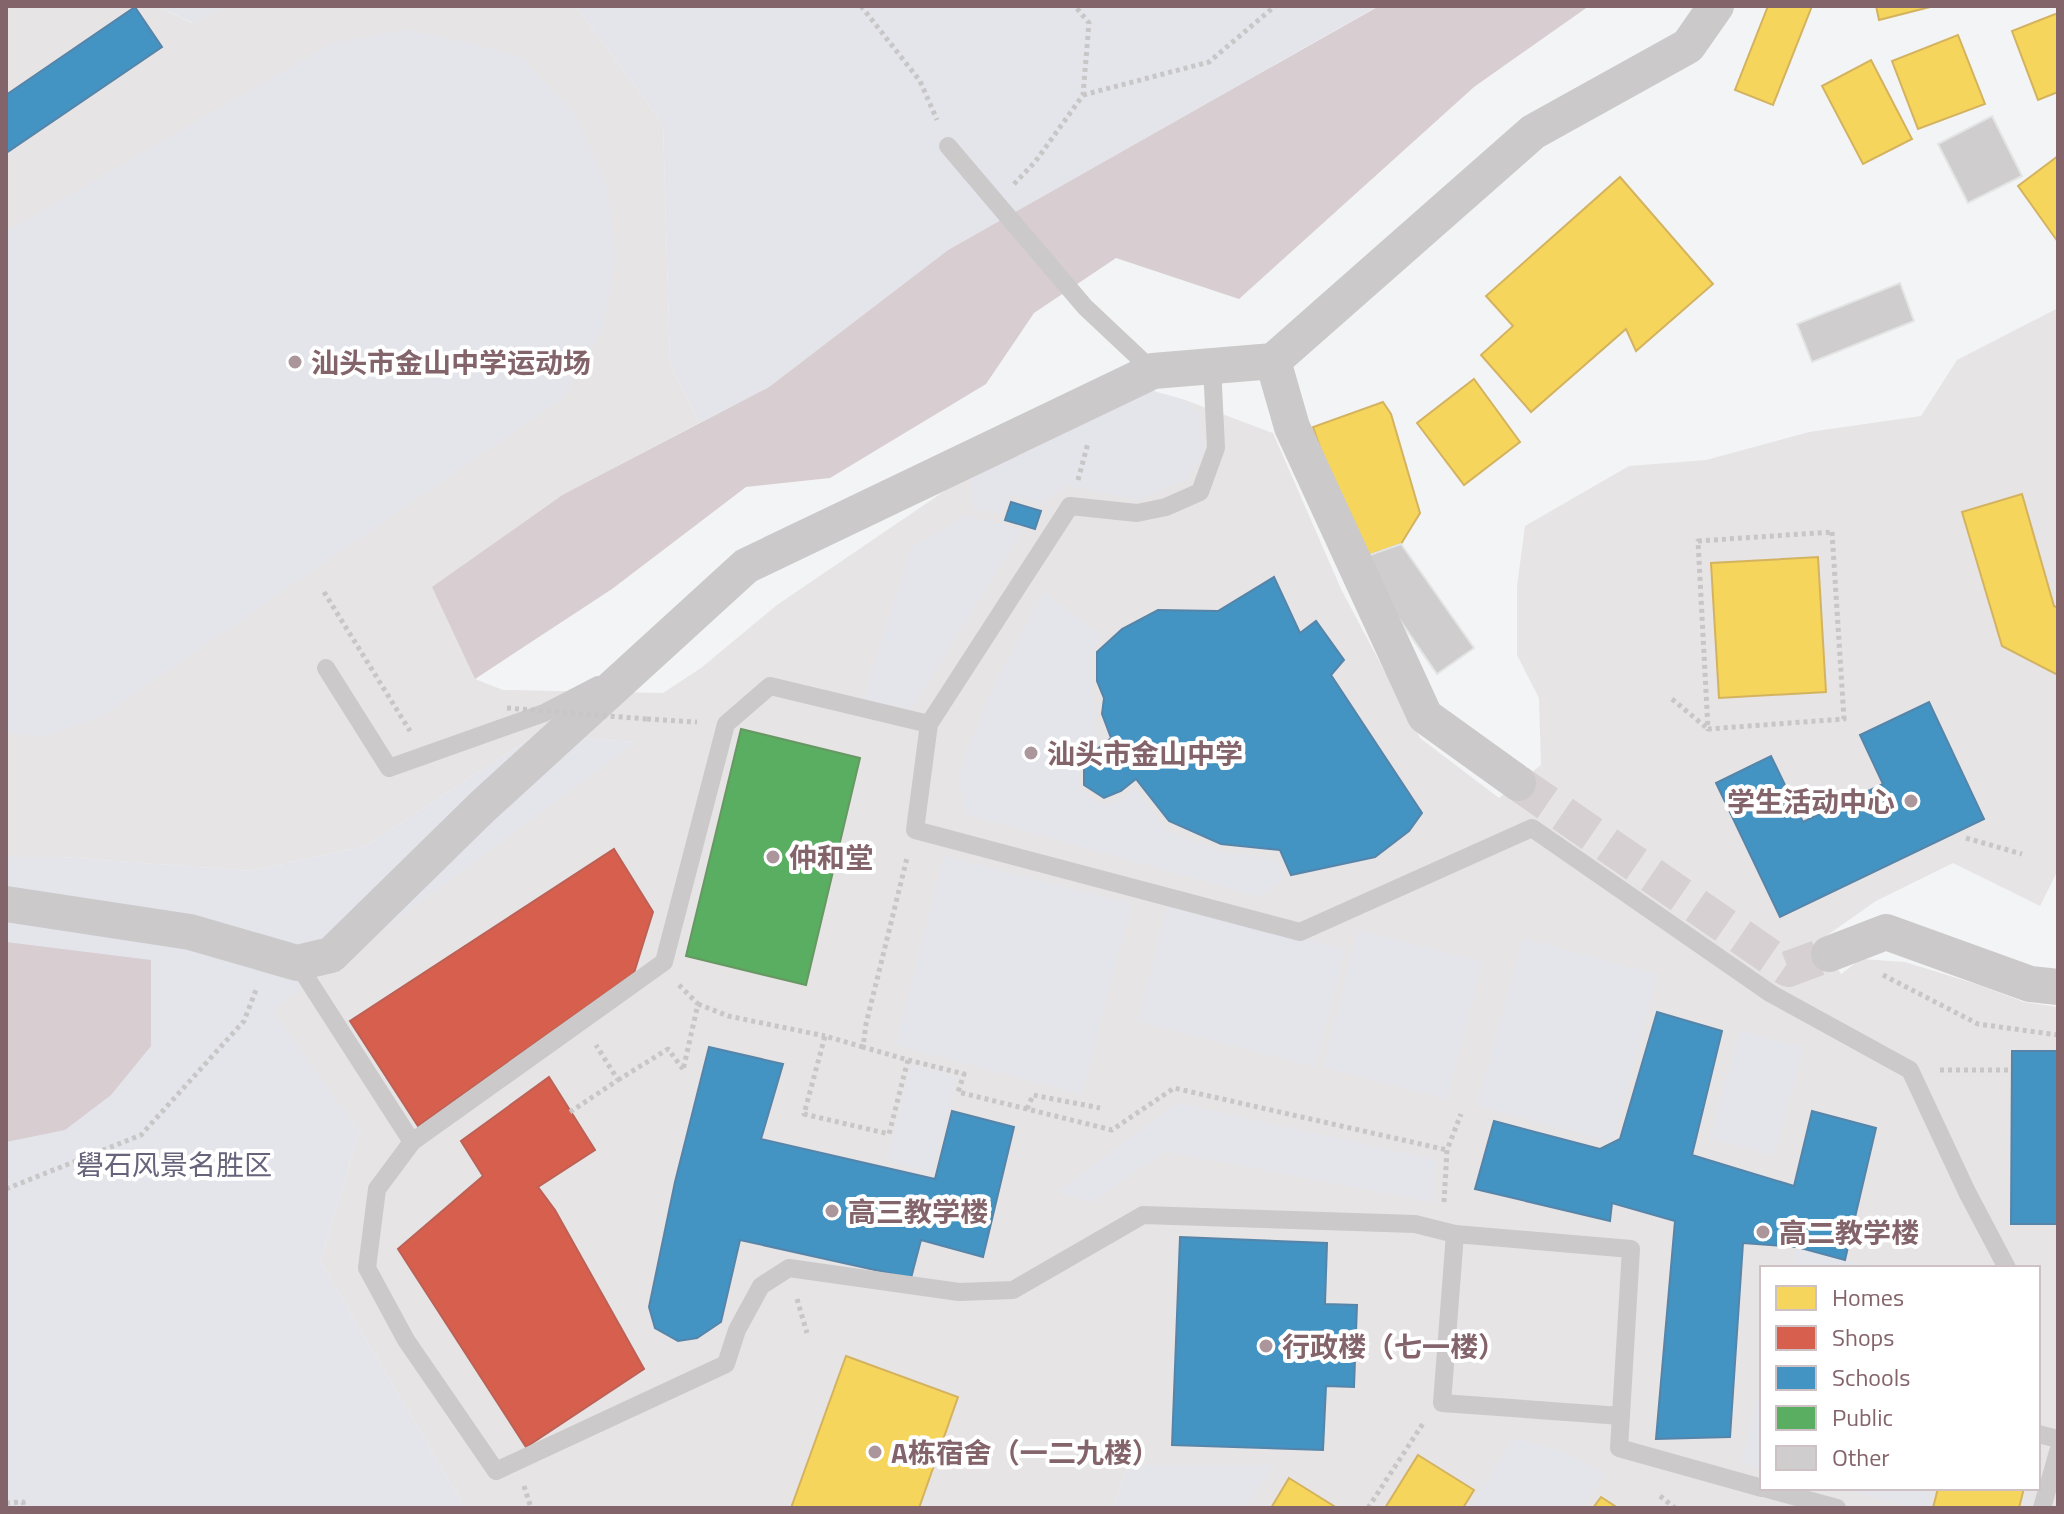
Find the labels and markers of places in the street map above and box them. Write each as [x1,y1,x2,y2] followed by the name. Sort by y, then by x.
[311,341,591,384] place label: 汕头市金山中学运动场
[286,353,304,371] marker: 汕头市金山中学运动场
[1047,732,1243,775] place label: 汕头市金山中学
[1022,744,1040,762] marker: 汕头市金山中学
[1727,780,1895,823] place label: 学生活动中心
[1902,792,1920,810] marker: 学生活动中心
[789,836,873,879] place label: 仲和堂
[764,848,782,866] marker: 仲和堂
[848,1190,988,1233] place label: 高三教学楼
[823,1202,841,1220] marker: 高三教学楼
[1779,1211,1919,1254] place label: 高二教学楼
[1754,1223,1772,1241] marker: 高二教学楼
[1282,1325,1506,1368] place label: 行政楼（七一楼）
[1257,1337,1275,1355] marker: 行政楼（七一楼）
[891,1431,1160,1474] place label: A栋宿舍（一二九楼）
[866,1443,884,1461] marker: A栋宿舍（一二九楼）

